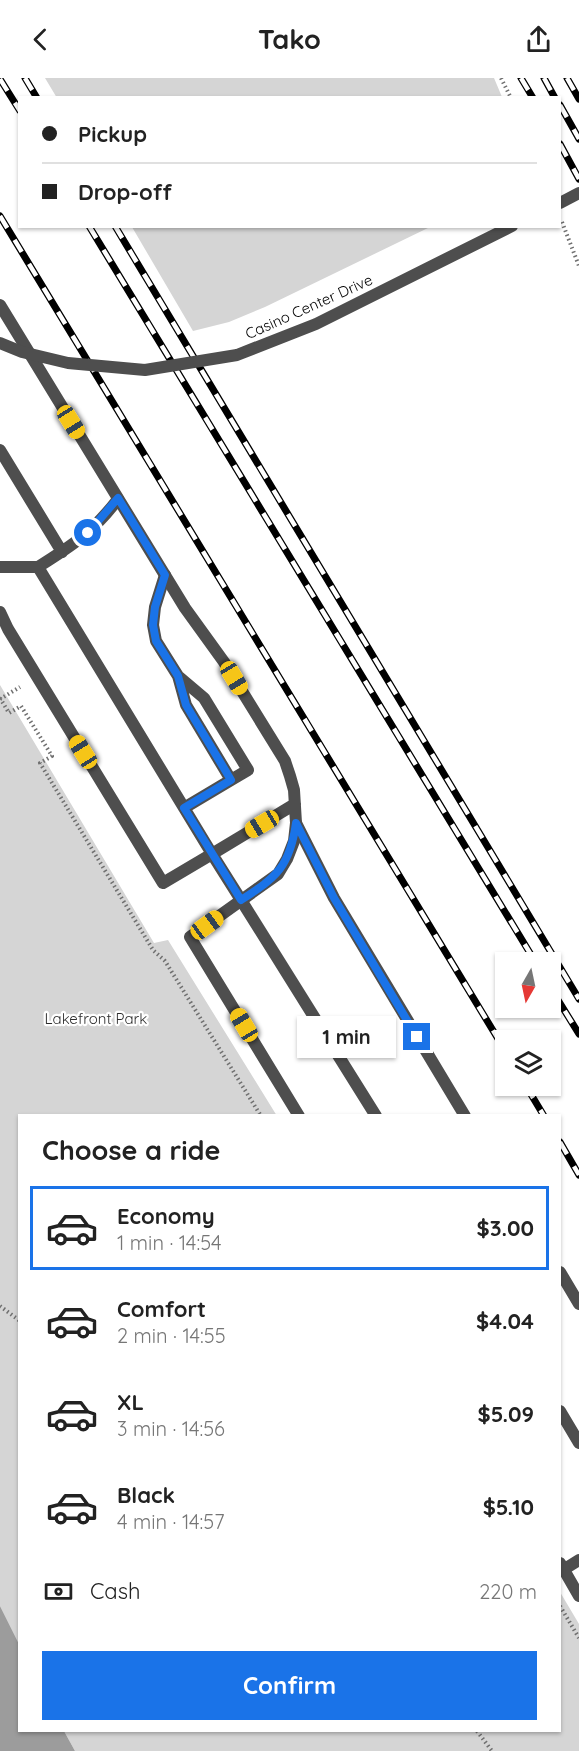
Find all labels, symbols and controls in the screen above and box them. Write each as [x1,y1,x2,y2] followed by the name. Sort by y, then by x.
[258,22,321,56] text: Tako
[24,23,57,56] icon: back
[522,23,555,56] icon: share
[78,120,147,148] text: Pickup
[78,178,172,206] text: Drop-off
[242,270,375,343] street label: Casino Center Drive
[54,402,88,442] car
[74,519,101,546] route start
[217,658,251,698] car
[66,732,100,772] car
[242,807,282,841] car
[187,907,227,943] car
[495,952,561,1018] north arrow
[495,952,561,1096] map controls
[227,1005,261,1045] car
[45,1009,147,1028] park label: Lakefront Park
[297,1016,396,1058] callout: 1 min
[403,1023,430,1050] route end
[322,1024,371,1049] text: 1 min
[495,1030,561,1096] button: layers
[42,1133,220,1167] text: Choose a ride
[45,1201,99,1255] icon: car
[117,1202,215,1230] text: Economy
[477,1214,534,1242] text: $3.00
[117,1230,222,1255] text: 1 min · 14:54
[45,1294,99,1348] icon: car
[117,1295,206,1323] text: Comfort
[476,1307,534,1335] text: $4.04
[117,1323,226,1348] text: 2 min · 14:55
[45,1387,99,1441] icon: car
[117,1388,144,1416] text: XL
[478,1400,534,1428] text: $5.09
[117,1416,225,1441] text: 3 min · 14:56
[45,1480,99,1534] icon: car
[117,1481,175,1509] text: Black
[483,1493,534,1521] text: $5.10
[117,1509,224,1534] text: 4 min · 14:57
[42,1575,75,1608] icon: cash
[90,1577,141,1605] text: Cash
[479,1579,537,1604] text: 220 m
[42,1651,537,1720] button: Confirm

